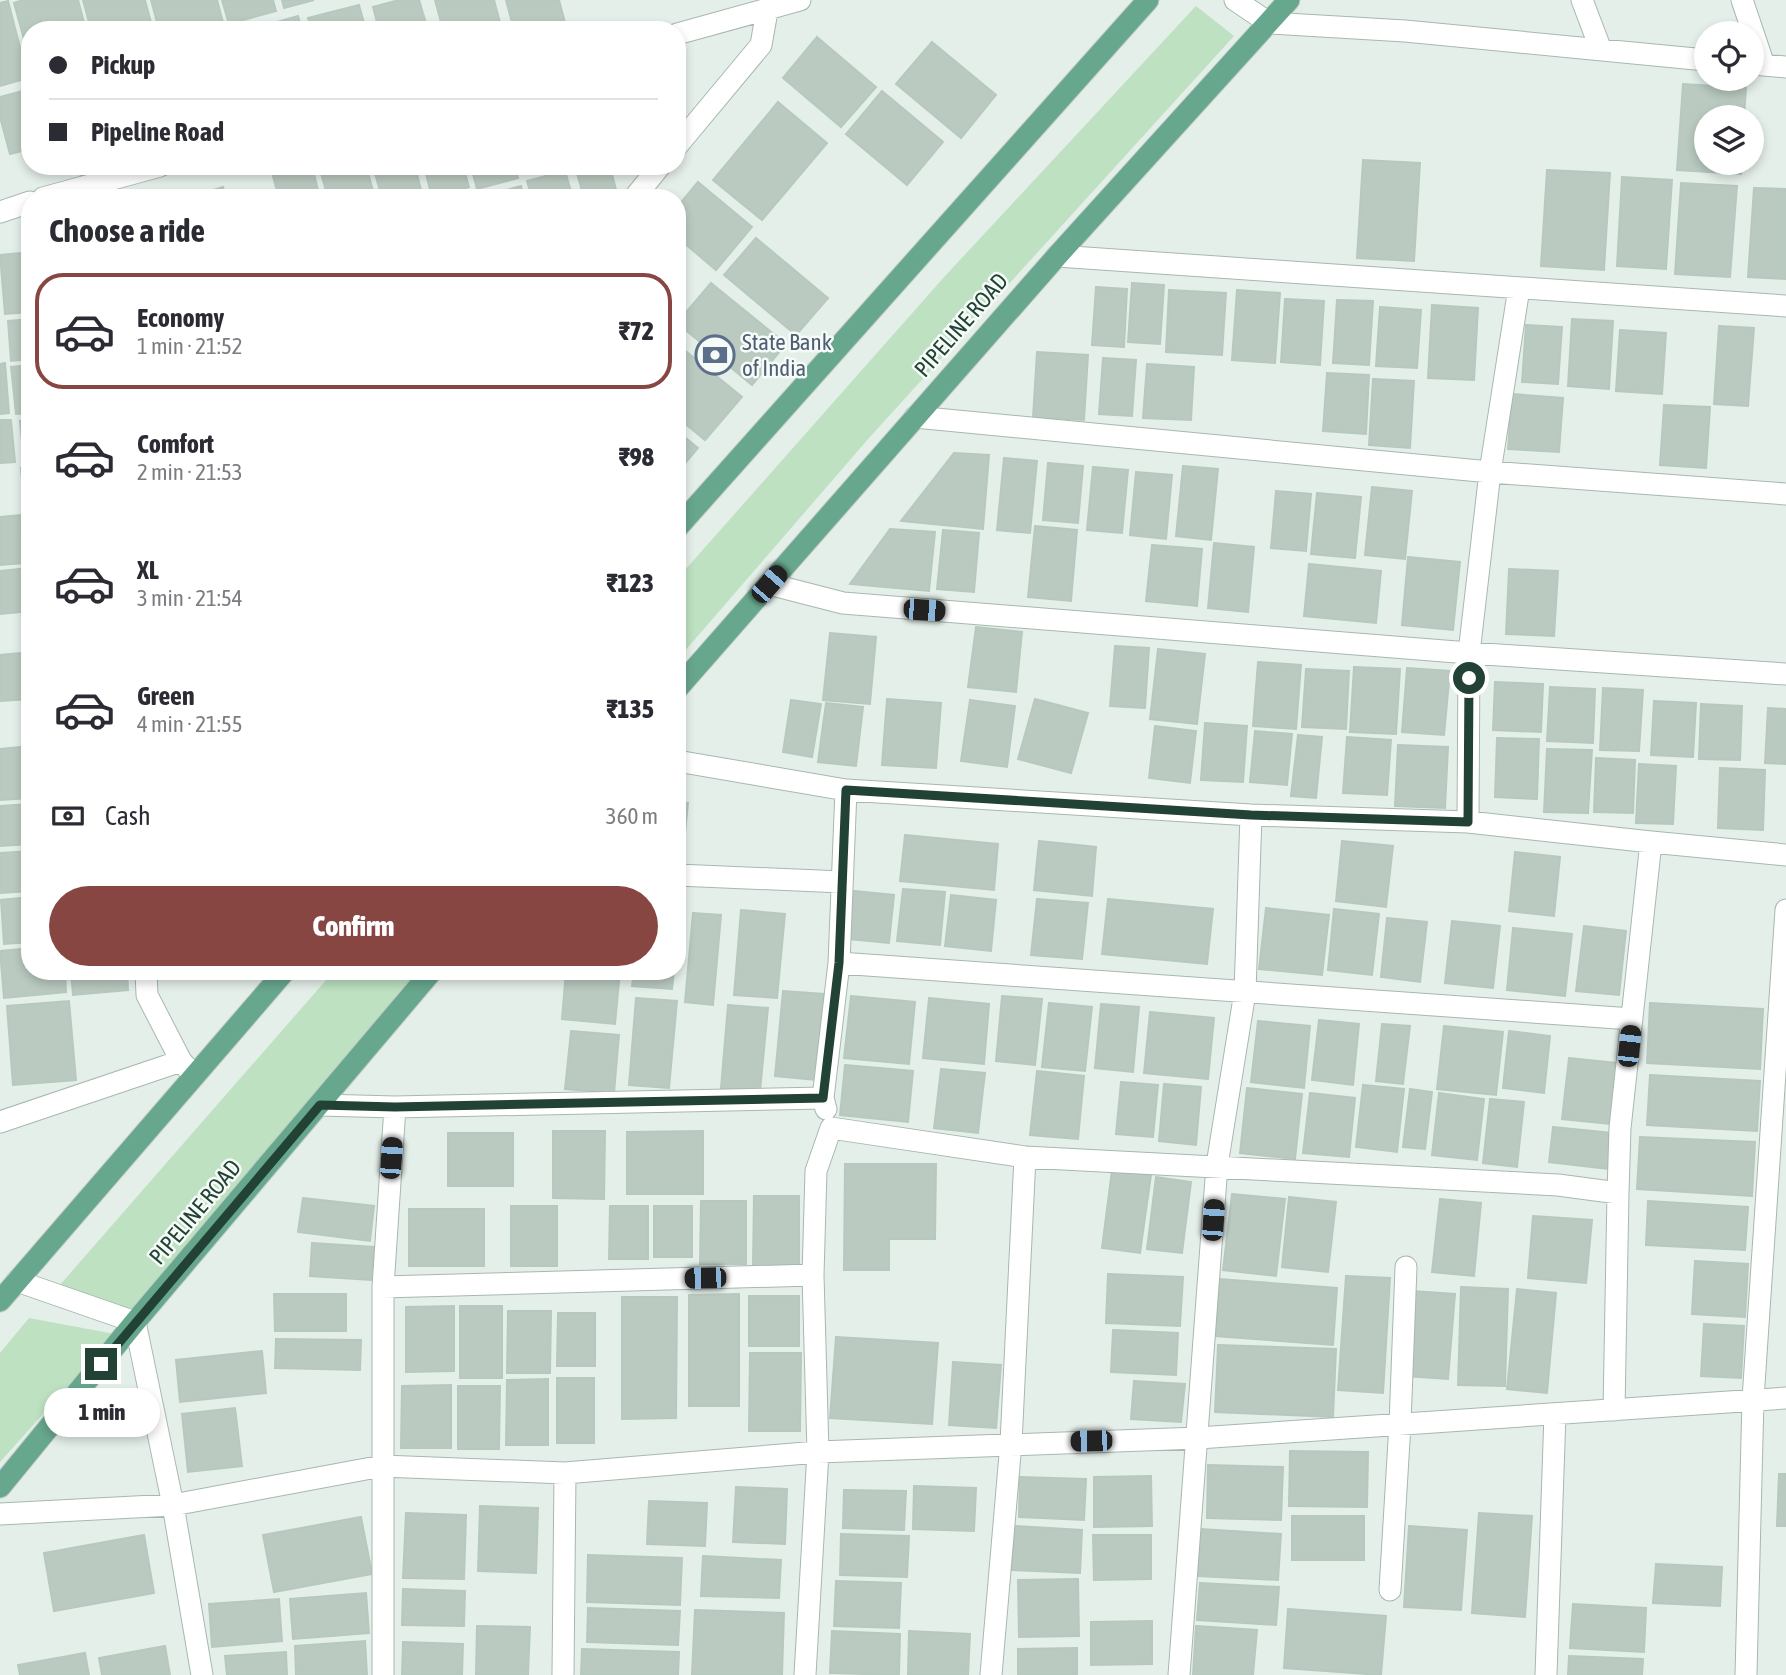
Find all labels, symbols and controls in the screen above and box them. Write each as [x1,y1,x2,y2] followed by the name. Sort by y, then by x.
[1694,21,1764,175] map controls
[1694,21,1764,91] button: locate
[91,50,155,80] text: Pickup
[1694,105,1764,175] button: layers
[91,117,224,147] text: Pipeline Road
[49,212,205,249] text: Choose a ride
[909,268,1013,382] street label: PIPELINE ROAD
[53,300,116,363] icon: car
[137,303,224,333] text: Economy
[618,316,654,346] text: ₹72
[742,329,832,381] place label: State Bank of India
[137,333,243,359] text: 1 min · 21:52
[694,334,736,376] bank icon: State Bank of India
[53,426,116,489] icon: car
[137,429,214,459] text: Comfort
[618,442,654,472] text: ₹98
[137,459,243,485] text: 2 min · 21:53
[53,552,116,615] icon: car
[137,555,159,585] text: XL
[748,561,791,607] car
[606,568,654,598] text: ₹123
[137,585,243,611] text: 3 min · 21:54
[903,598,946,622] car
[1453,662,1485,694] route start
[53,678,116,741] icon: car
[137,681,195,711] text: Green
[606,694,654,724] text: ₹135
[137,711,243,737] text: 4 min · 21:55
[49,797,87,835] icon: cash
[105,801,151,831] text: Cash
[606,803,658,829] text: 360 m
[49,886,658,966] button: Confirm
[1617,1024,1642,1068] car
[380,1136,403,1180] car
[144,1154,246,1270] street label: PIPELINE ROAD
[1202,1198,1225,1242] car
[684,1267,727,1289] car
[85,1348,117,1380] route end
[43,1388,159,1438] callout: 1 min
[79,1399,125,1425] text: 1 min
[1070,1430,1113,1452] car

